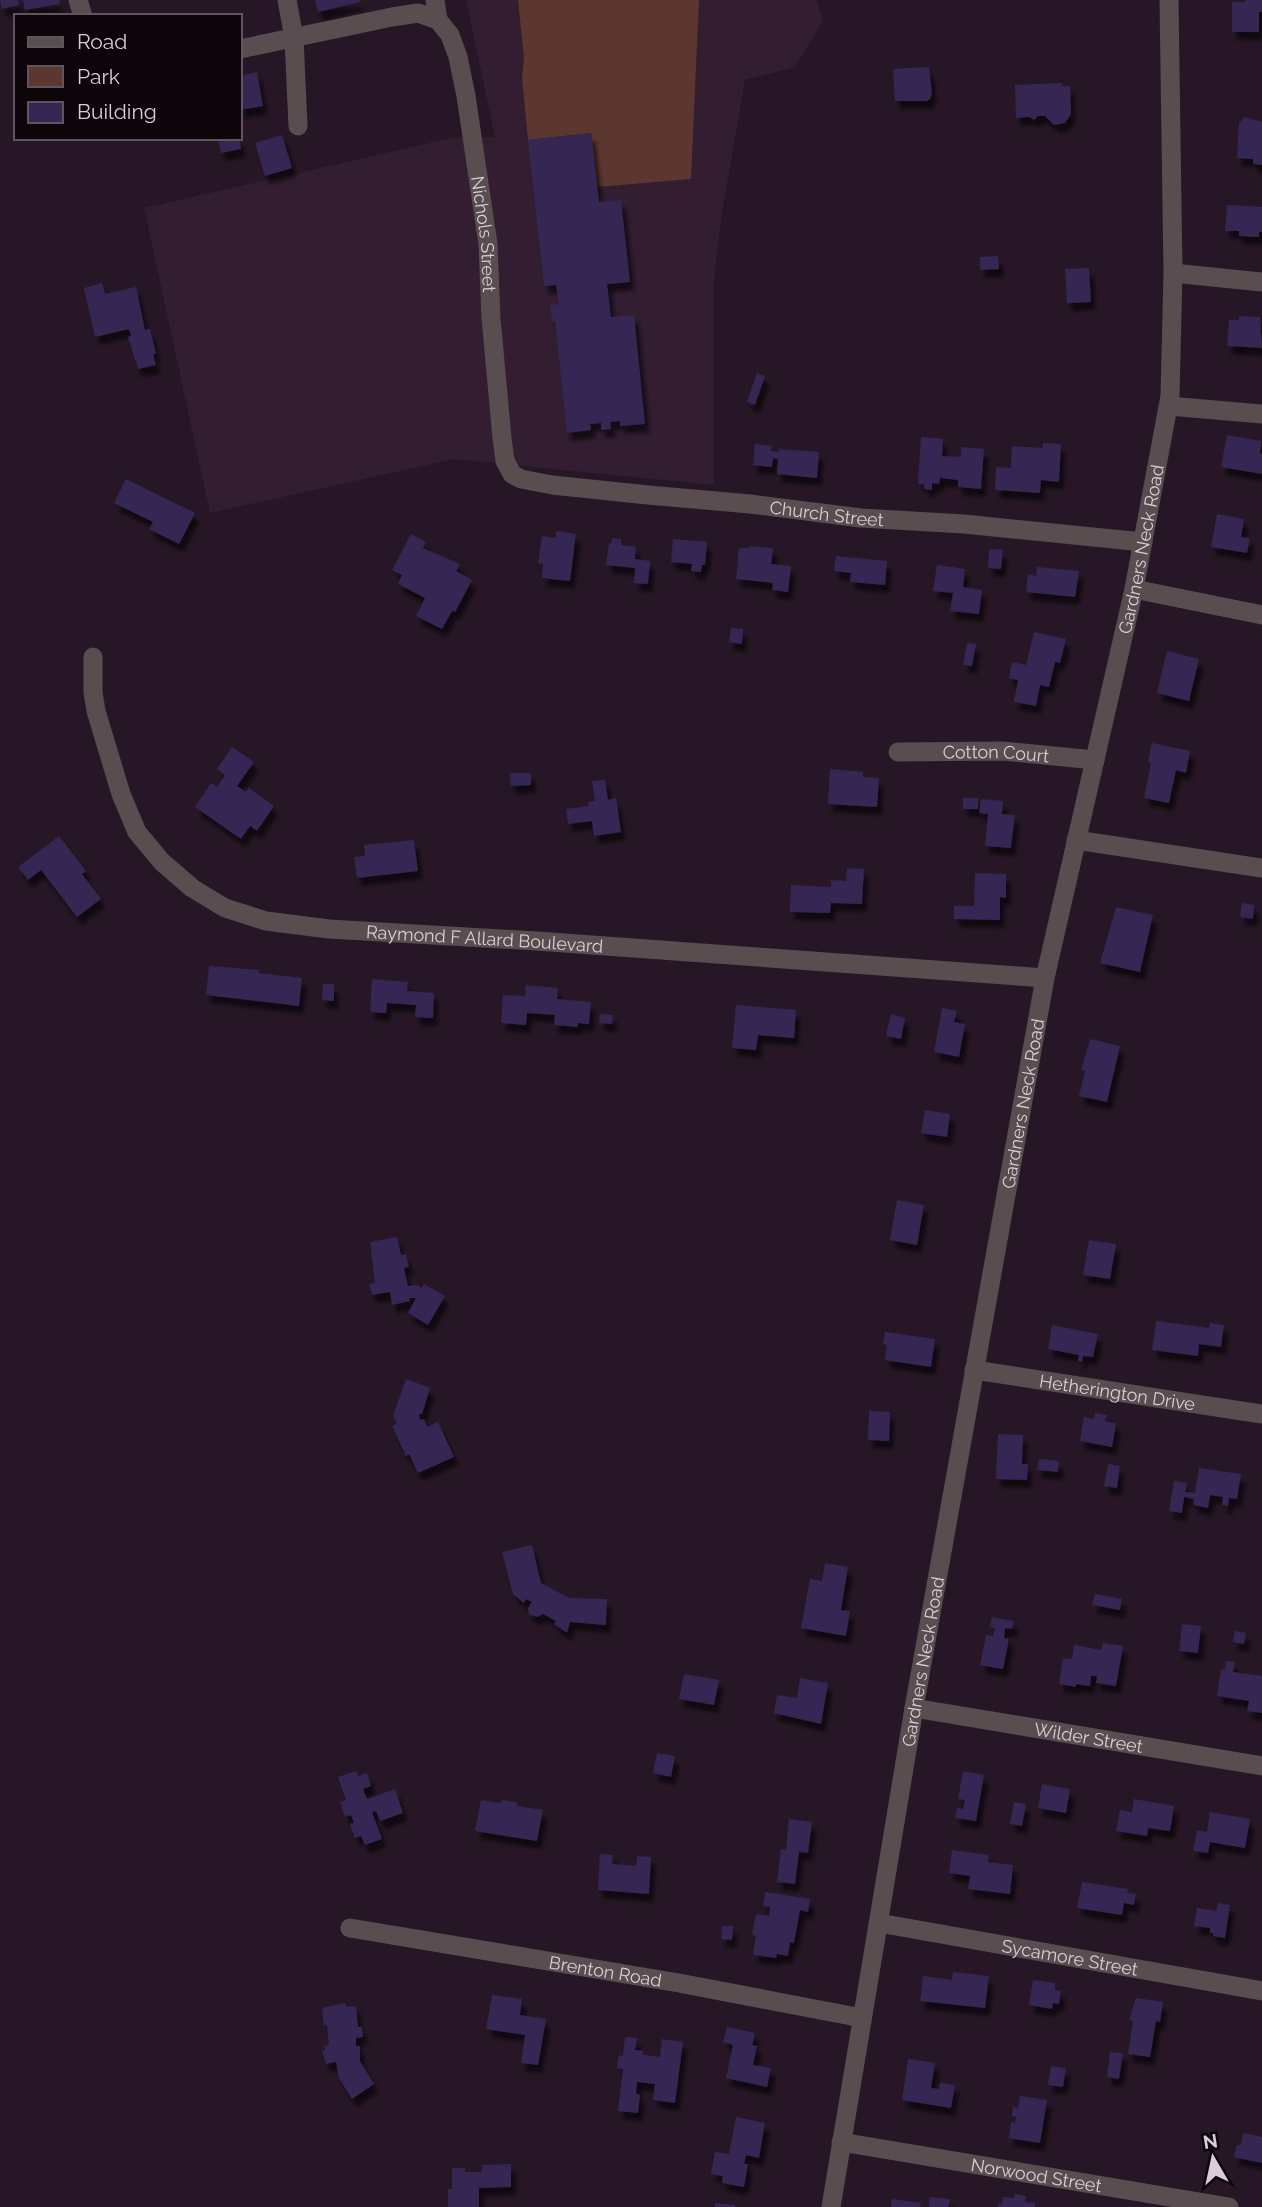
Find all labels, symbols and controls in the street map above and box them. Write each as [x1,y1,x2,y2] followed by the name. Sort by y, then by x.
[14,14,242,140] legend
[77,29,127,54] text: Road
[77,64,120,89] text: Park
[77,99,157,124] text: Building
[467,174,500,293] street label: Nichols Street
[1114,463,1168,636] street label: Gardners Neck Road
[769,496,884,530] street label: Church Street
[942,740,1050,766] street label: Cotton Court
[366,921,604,956] street label: Raymond F Allard Boulevard
[997,1017,1048,1190] street label: Gardners Neck Road
[1038,1370,1197,1414] street label: Hetherington Drive
[897,1575,948,1748] street label: Gardners Neck Road
[1033,1718,1145,1756] street label: Wilder Street
[1000,1934,1140,1979] street label: Sycamore Street
[548,1951,663,1990] street label: Brenton Road
[1178,2123,1248,2193] north arrow
[1201,2129,1219,2153] text: N
[969,2153,1103,2196] street label: Norwood Street

